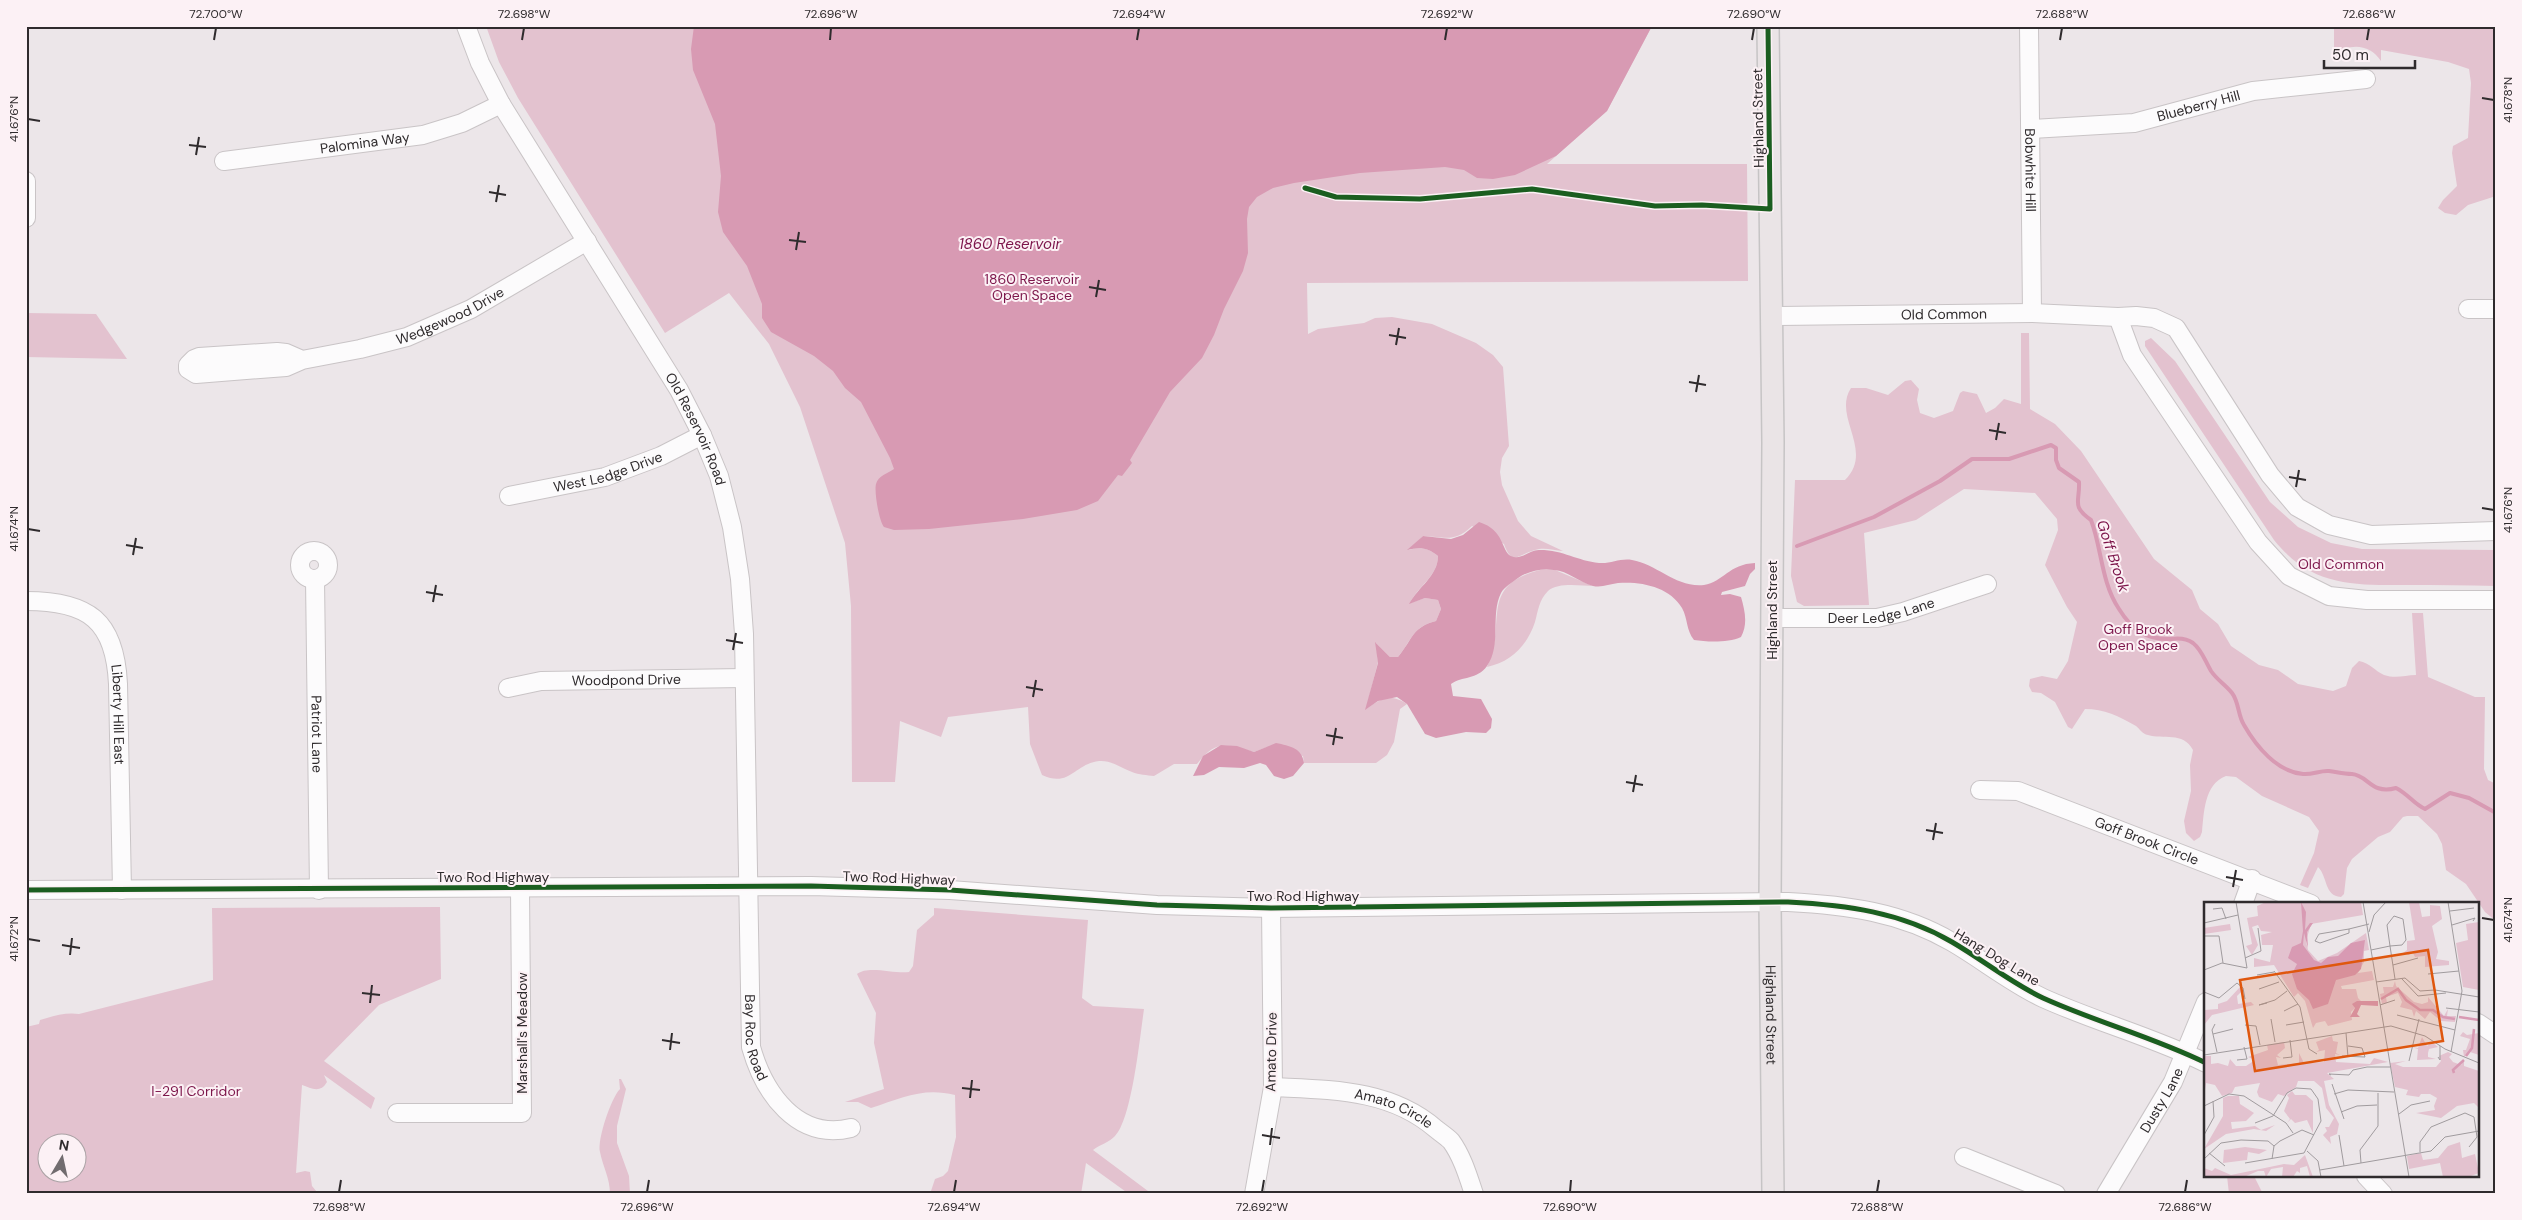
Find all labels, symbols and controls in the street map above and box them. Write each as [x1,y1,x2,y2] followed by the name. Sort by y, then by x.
[189,6,243,22] text: 72.700°W
[498,6,551,22] text: 72.698°W
[804,6,858,22] text: 72.696°W
[1113,6,1166,22] text: 72.694°W
[1421,6,1474,22] text: 72.692°W
[1727,6,1781,22] text: 72.690°W
[2036,6,2089,22] text: 72.688°W
[2342,6,2396,22] text: 72.686°W
[2324,38,2416,70] scale bar
[2332,45,2369,65] text: 50 m
[1748,68,1768,168] street label: Highland Street
[2500,77,2516,123] text: 41.678°N
[2155,86,2242,125] street label: Blueberry Hill
[6,96,22,142] text: 41.676°N
[319,128,411,157] street label: Palomina Way
[2021,128,2040,212] street label: Bobwhite Hill
[959,234,1062,254] water label: 1860 Reservoir
[985,270,1079,304] park label: 1860 Reservoir Open Space
[394,283,507,348] street label: Wedgewood Drive
[1901,305,1987,324] street label: Old Common
[661,369,730,487] street label: Old Reservoir Road
[552,447,665,496] street label: West Ledge Drive
[2500,487,2516,533] text: 41.676°N
[6,506,22,552] text: 41.674°N
[2092,517,2134,595] water label: Goff Brook
[2298,555,2384,573] park label: Old Common
[1763,560,1781,660] street label: Highland Street
[1828,593,1937,627] street label: Deer Ledge Lane
[2098,620,2178,654] park label: Goff Brook Open Space
[107,663,129,765] street label: Liberty Hill East
[572,670,681,690] street label: Woodpond Drive
[307,695,326,773] street label: Patriot Lane
[2092,812,2202,869] street label: Goff Brook Circle
[842,867,956,889] street label: Two Rod Highway
[437,868,550,886] street label: Two Rod Highway
[1247,887,1360,905] street label: Two Rod Highway
[2500,897,2516,943] text: 41.674°N
[2204,902,2480,1178] inset map
[6,916,22,962] text: 41.672°N
[1951,924,2043,990] street label: Hang Dog Lane
[1762,965,1781,1065] street label: Highland Street
[513,972,531,1094] street label: Marshall's Meadow
[741,994,772,1084] street label: Bay Roc Road
[1261,1012,1281,1092] street label: Amato Drive
[2136,1065,2187,1136] street label: Dusty Lane
[151,1082,241,1100] park label: I-291 Corridor
[1353,1084,1437,1132] street label: Amato Circle
[38,1132,88,1182] north arrow
[58,1135,70,1155] text: N
[313,1199,366,1215] text: 72.698°W
[620,1199,674,1215] text: 72.696°W
[928,1199,981,1215] text: 72.694°W
[1236,1199,1289,1215] text: 72.692°W
[1543,1199,1597,1215] text: 72.690°W
[1851,1199,1904,1215] text: 72.688°W
[2158,1199,2212,1215] text: 72.686°W

